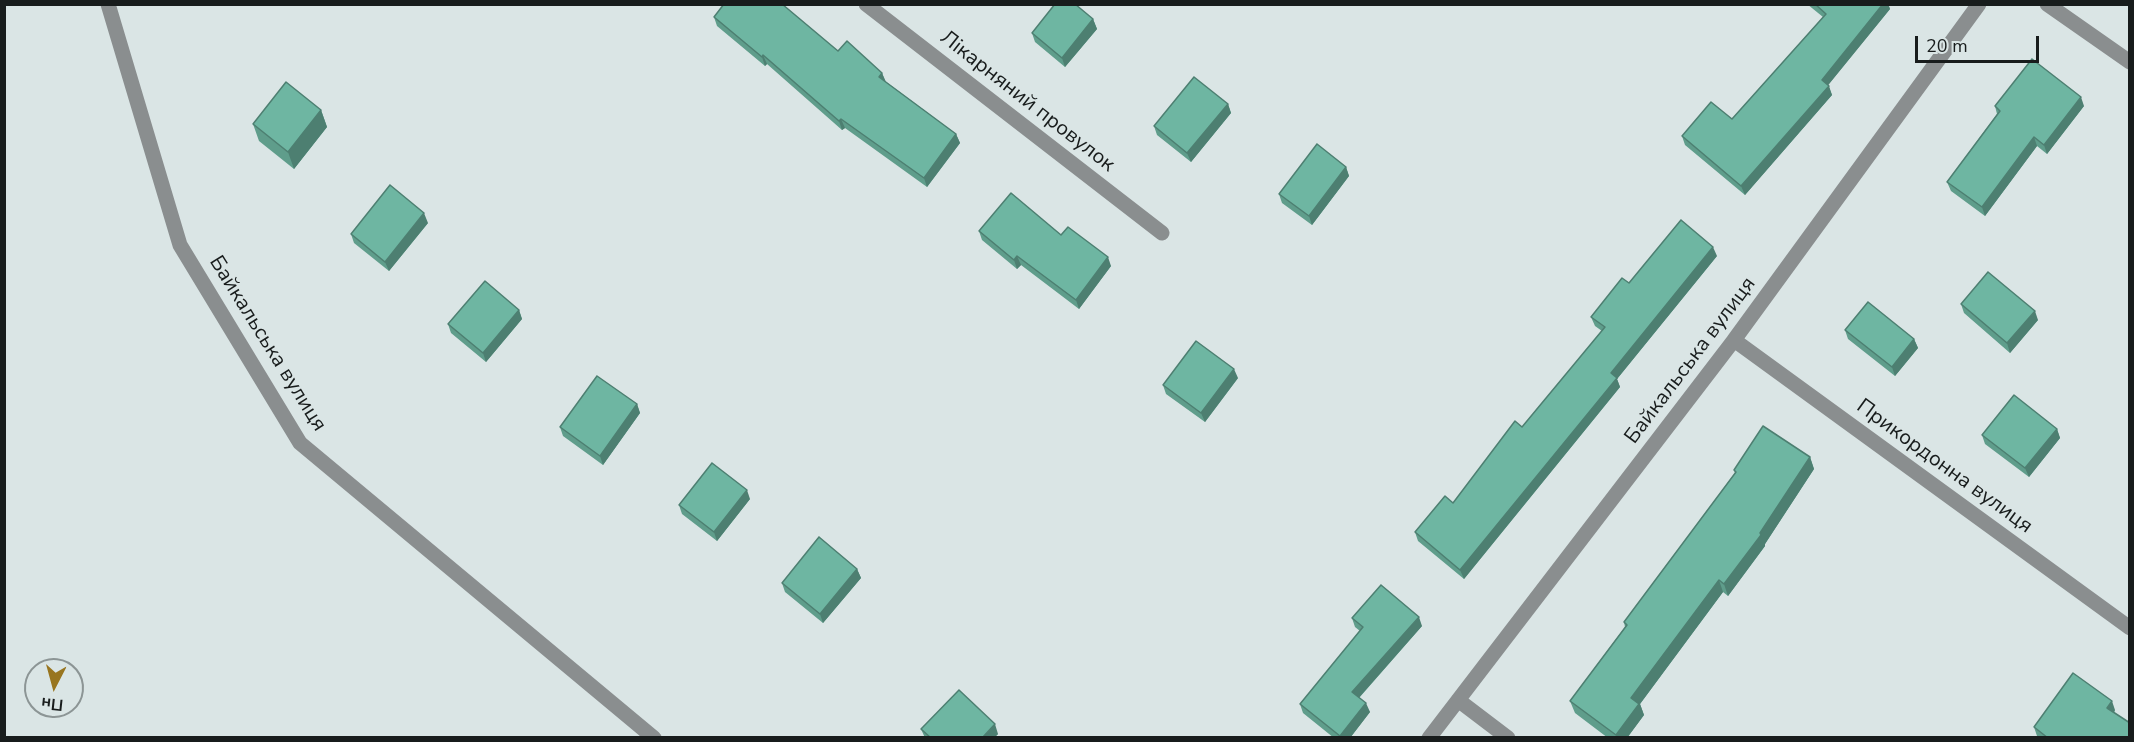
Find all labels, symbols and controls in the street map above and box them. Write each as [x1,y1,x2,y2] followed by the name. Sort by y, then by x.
[1918,24,2042,62] scale bar
[935,26,1119,178] street label: Лікарняний провулок
[1926,34,1968,58] text: 20 m
[203,252,331,436] street label: Байкальська вулиця
[1620,273,1762,449] street label: Байкальська вулиця
[1851,395,2037,539] street label: Прикордонна вулиця
[24,658,84,718] north arrow
[40,692,64,716] text: Пн

